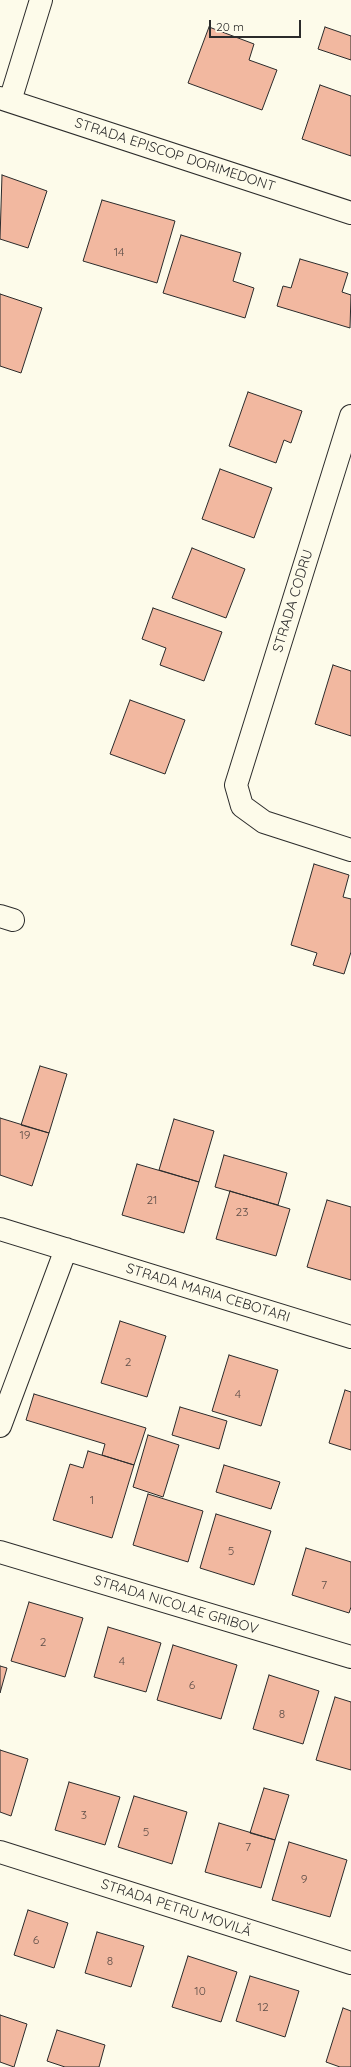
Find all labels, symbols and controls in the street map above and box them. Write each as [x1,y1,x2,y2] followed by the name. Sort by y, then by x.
[211,12,303,38] scale bar
[216,19,244,34] text: 20 m
[73,115,277,195] street label: STRADA EPISCOP DORIMEDONT
[114,245,124,259] house number: 14
[269,547,317,655] street label: STRADA CODRU
[19,1128,31,1142] house number: 19
[146,1193,158,1207] house number: 21
[236,1205,248,1219] house number: 23
[124,1260,292,1326] street label: STRADA MARIA CEBOTARI
[125,1355,131,1369] house number: 2
[235,1387,241,1401] house number: 4
[90,1493,94,1507] house number: 1
[228,1544,234,1558] house number: 5
[92,1572,260,1638] street label: STRADA NICOLAE GRIBOV
[321,1578,327,1592] house number: 7
[40,1635,46,1649] house number: 2
[119,1654,125,1668] house number: 4
[189,1678,195,1692] house number: 6
[279,1707,285,1721] house number: 8
[81,1808,87,1822] house number: 3
[143,1825,149,1839] house number: 5
[245,1840,251,1854] house number: 7
[301,1872,307,1886] house number: 9
[99,1876,253,1940] street label: STRADA PETRU MOVILĂ
[33,1933,39,1947] house number: 6
[107,1954,113,1968] house number: 8
[194,1984,206,1998] house number: 10
[257,2000,269,2014] house number: 12

